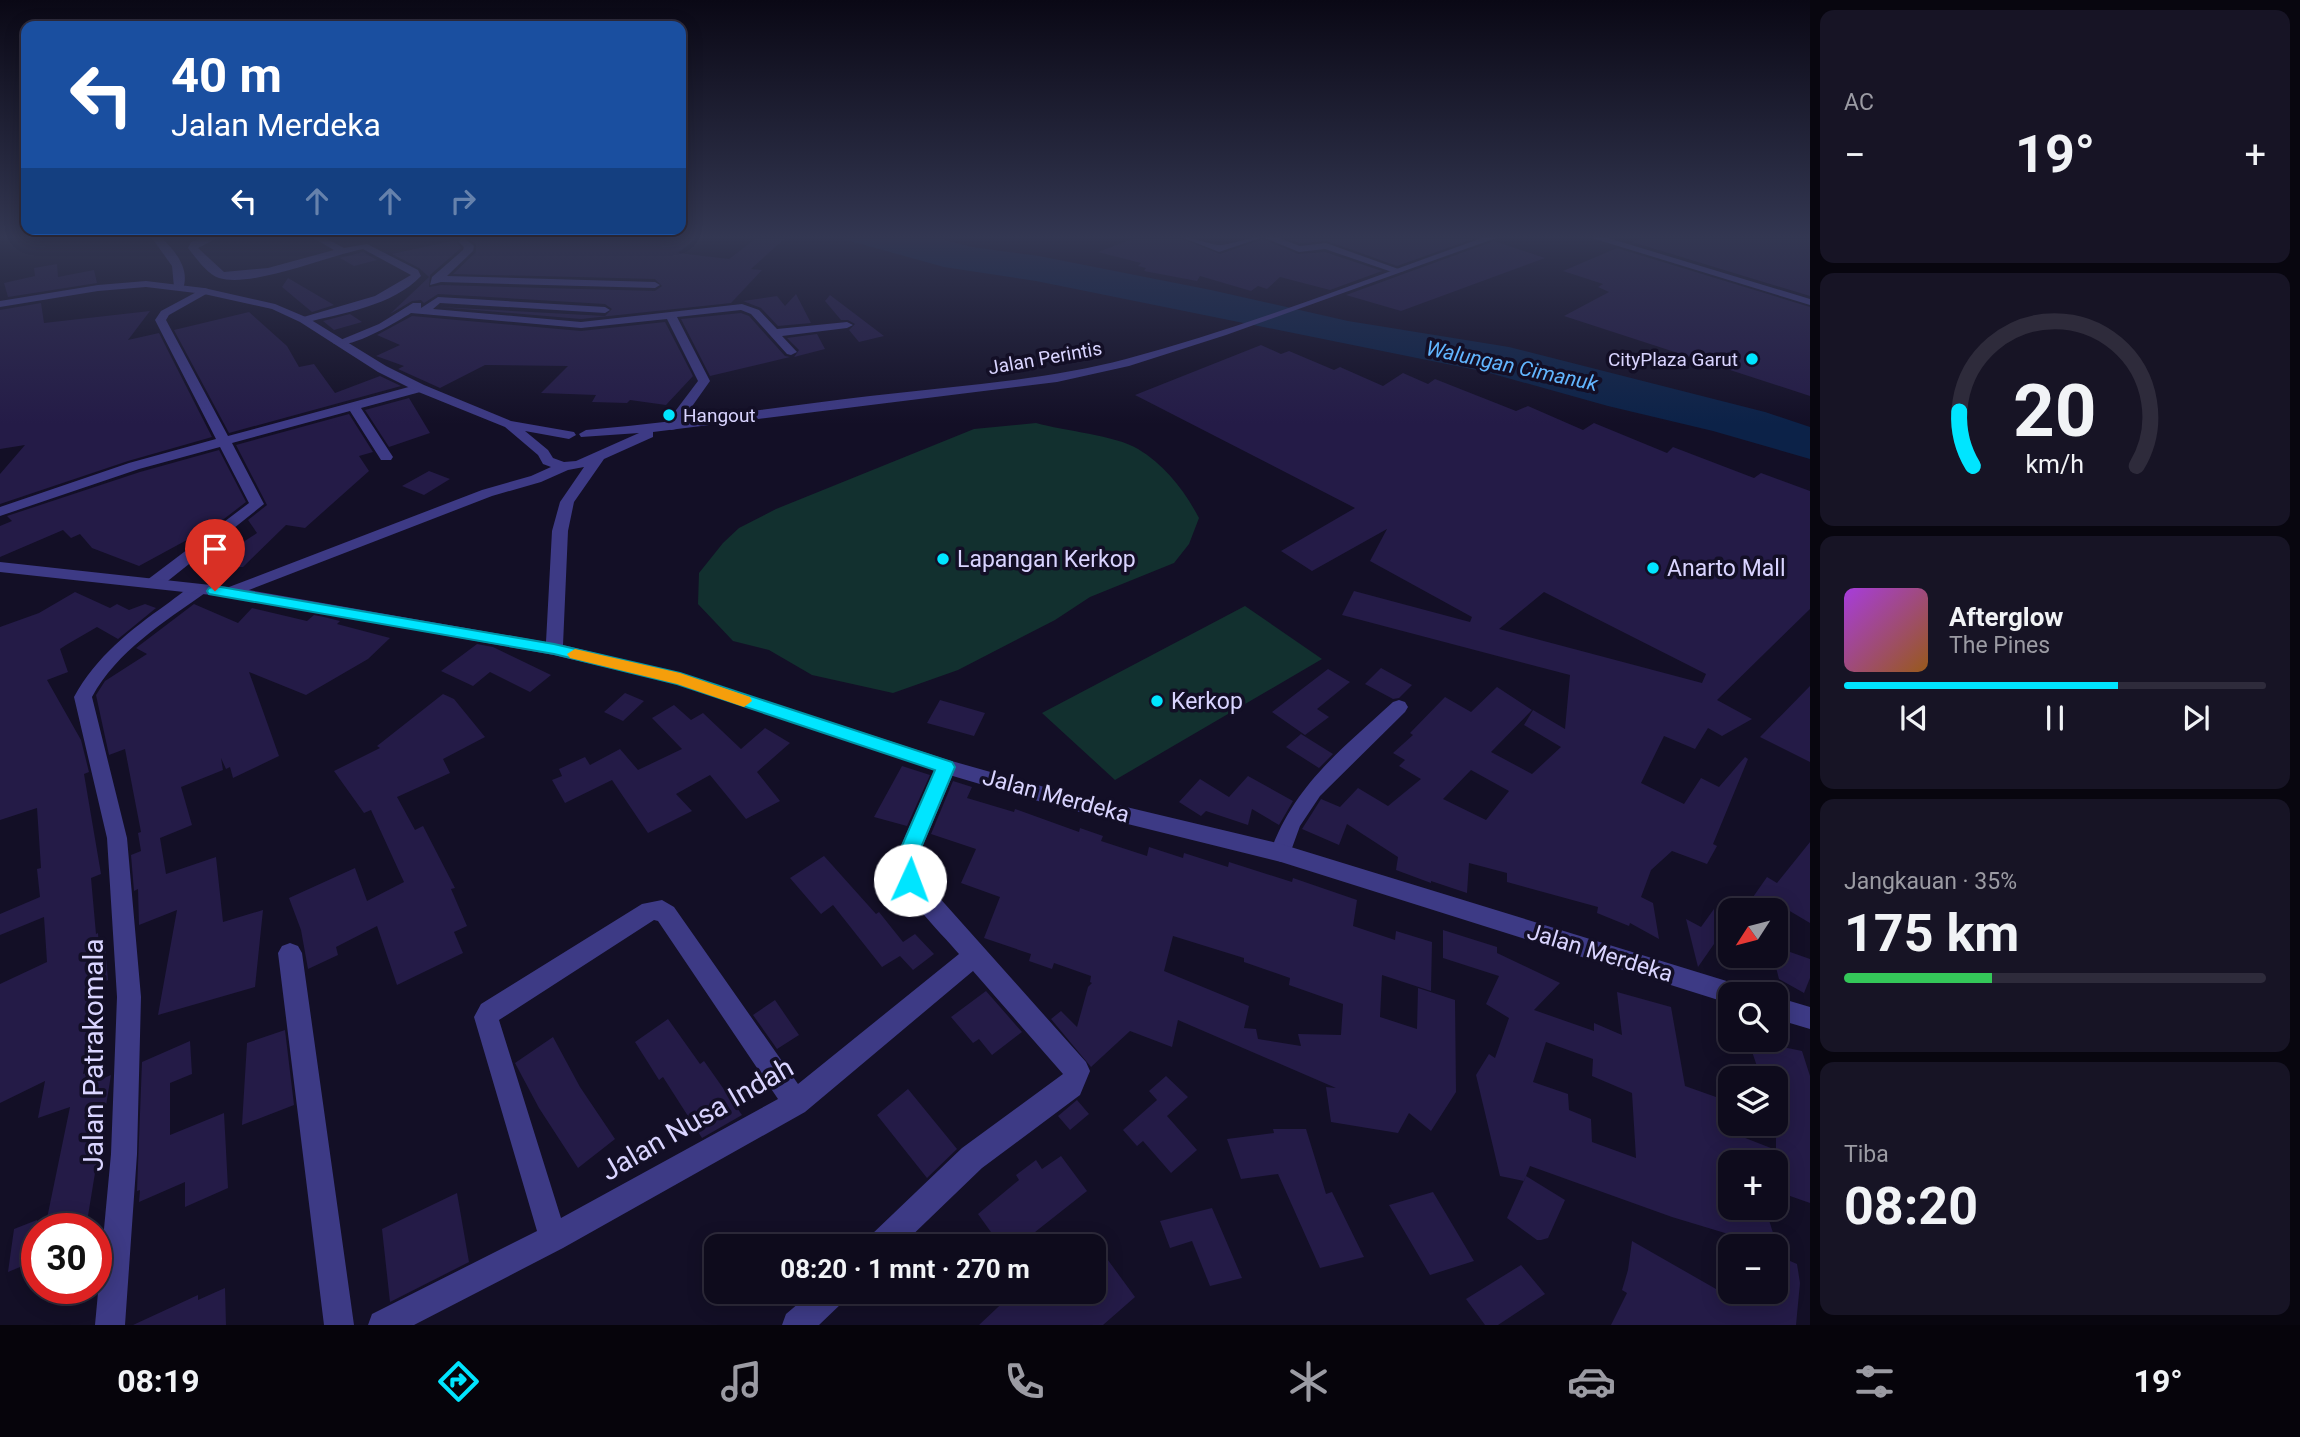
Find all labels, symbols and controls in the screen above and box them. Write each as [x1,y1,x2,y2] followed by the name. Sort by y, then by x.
[171,47,282,104] text: 40 m
[56,49,147,140] icon: left
[1844,89,1874,116] text: AC
[171,106,381,144] text: Jalan Merdeka
[2015,124,2095,185] text: 19°
[1844,133,1866,177] text: −
[2244,133,2266,177] text: +
[225,182,263,220] icon: left
[298,182,336,220] icon: ahead
[371,182,409,220] icon: ahead
[444,182,482,220] icon: right
[1424,336,1601,396] water label: Walungan Cimanuk
[986,337,1104,379] street label: Jalan Perintis
[1608,348,1738,371] place label: CityPlaza Garut
[1744,351,1760,367] marker: CityPlaza Garut
[2013,368,2097,454] text: 20
[683,404,756,427] place label: Hangout
[661,407,677,423] marker: Hangout
[2026,449,2084,478] text: km/h
[185,519,245,591] pin
[196,530,234,568] icon: arrive
[957,546,1136,573] place label: Lapangan Kerkop
[935,551,951,567] marker: Lapangan Kerkop
[1667,555,1785,582] place label: Anarto Mall
[1645,560,1661,576] marker: Anarto Mall
[1949,602,2063,632] text: Afterglow
[1949,632,2050,659] text: The Pines
[1171,688,1243,715] place label: Kerkop
[1149,693,1165,709] marker: Kerkop
[1895,699,1933,737] icon: previous
[2036,699,2074,737] icon: pause
[2177,699,2215,737] icon: next
[980,763,1132,829] street label: Jalan Merdeka
[873,843,947,917] position arrow
[1844,868,2017,895] text: Jangkauan · 35%
[1718,898,1788,968] north arrow
[1718,898,1788,1304] map controls
[1844,903,2019,964] text: 175 km
[1524,918,1676,988] street label: Jalan Merdeka
[77,938,110,1172] street label: Jalan Patrakomala
[1718,982,1788,1052] button: search
[595,1051,799,1187] street label: Jalan Nusa Indah
[1718,1066,1788,1136] button: layers
[1844,1141,1889,1168] text: Tiba
[1718,1150,1788,1220] button: +
[1844,1176,1978,1237] text: 08:20
[21,1213,112,1304] speed limit sign: 30
[1718,1234,1788,1304] button: −
[780,1254,1030,1284] text: 08:20 · 1 mnt · 270 m
[434,1357,483,1406] icon: directions
[717,1357,766,1406] icon: music
[1000,1357,1049,1406] icon: phone
[1284,1357,1333,1406] icon: climate
[1567,1357,1616,1406] icon: car
[1850,1357,1899,1406] icon: filters
[117,1362,200,1400] text: 08:19
[2134,1362,2183,1400] text: 19°

